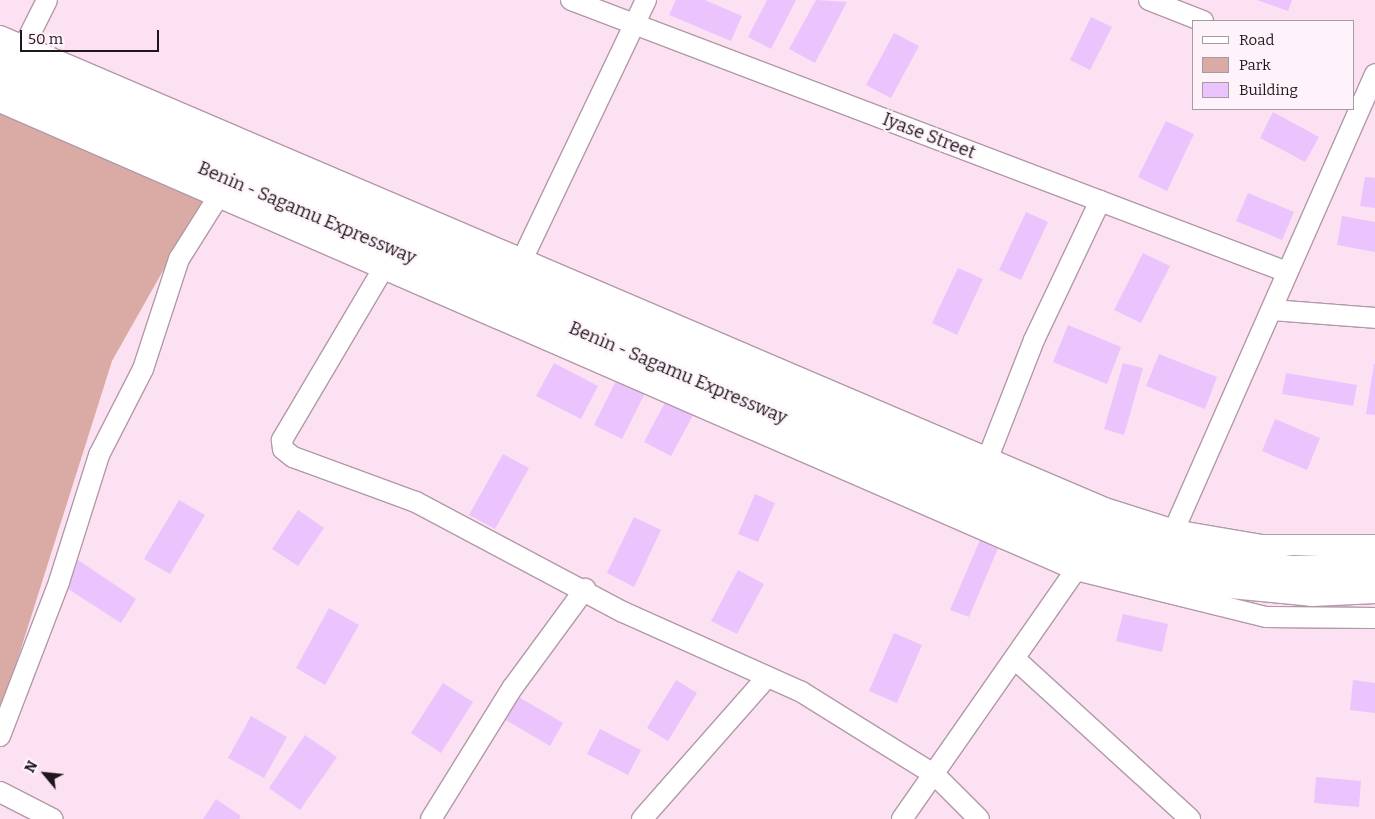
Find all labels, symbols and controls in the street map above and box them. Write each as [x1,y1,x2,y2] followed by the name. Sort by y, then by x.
[22,20,161,52] scale bar
[1192,20,1355,110] legend
[28,30,63,48] text: 50 m
[1239,31,1274,49] text: Road
[1239,56,1271,74] text: Park
[1239,81,1298,99] text: Building
[880,108,978,164] street label: Iyase Street
[195,157,419,269] street label: Benin - Sagamu Expressway
[566,317,790,429] street label: Benin - Sagamu Expressway
[20,749,70,799] north arrow
[21,758,41,775] text: N

